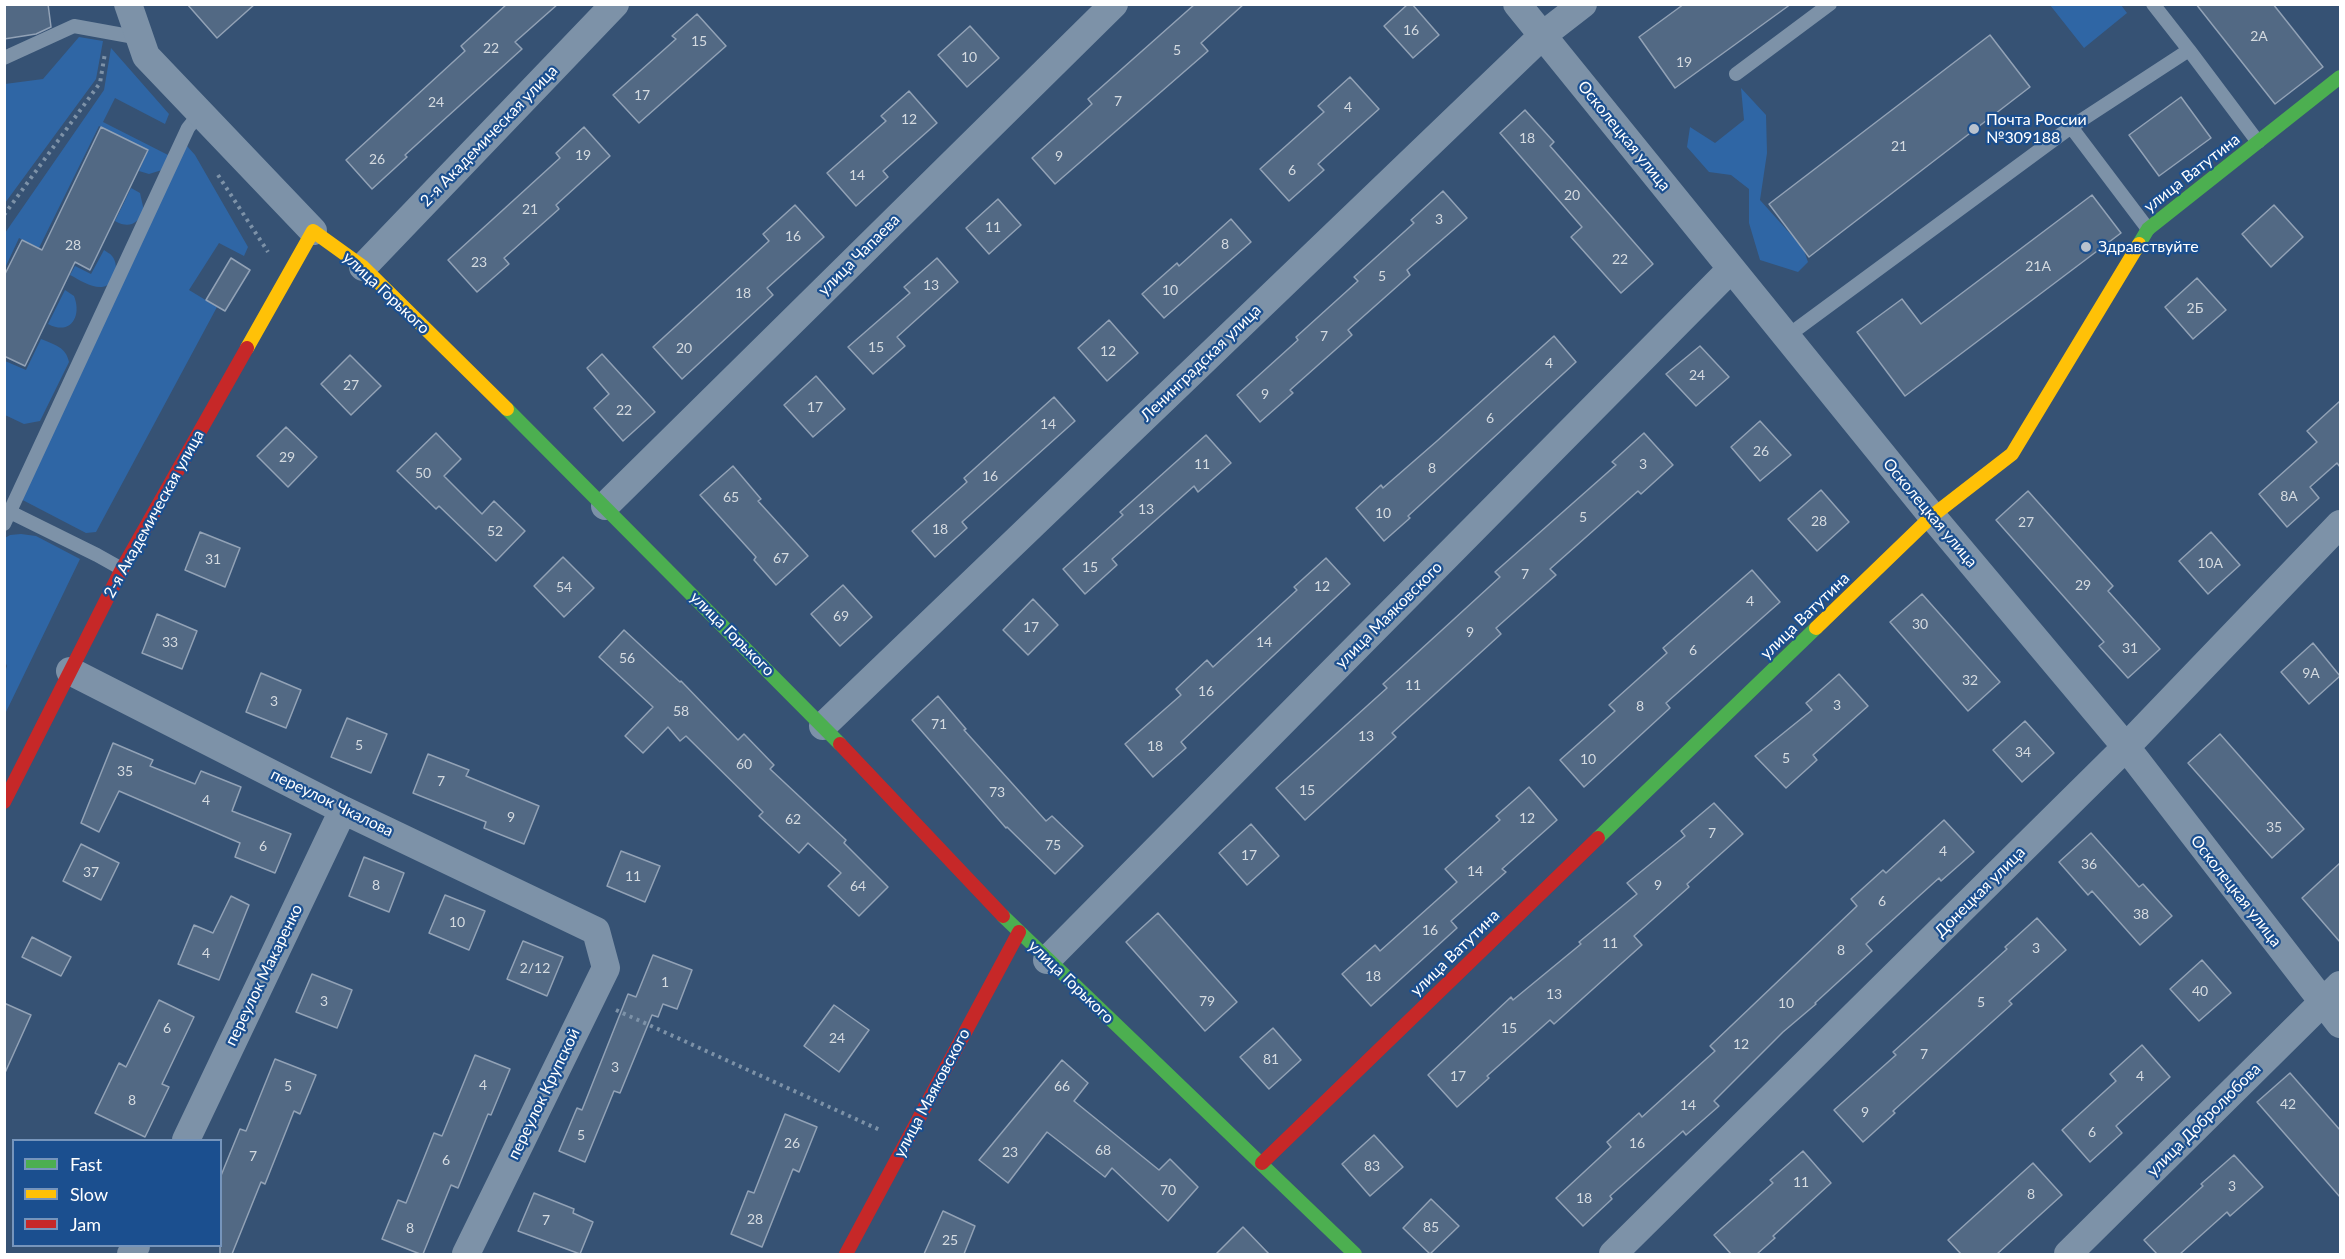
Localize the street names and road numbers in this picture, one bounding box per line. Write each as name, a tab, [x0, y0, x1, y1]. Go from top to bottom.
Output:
street label: 2-я Академическая улица	[416, 61, 562, 211]
street label: Осколецкая улица	[1574, 77, 1674, 195]
street label: улица Ватутина	[2140, 130, 2244, 216]
street label: улица Чапаева	[814, 210, 904, 300]
street label: улица Горького	[339, 248, 433, 338]
street label: Ленинградская улица	[1137, 301, 1265, 425]
street label: 2-я Академическая улица	[100, 427, 208, 601]
street label: Осколецкая улица	[1879, 455, 1981, 571]
street label: улица Маяковского	[1332, 558, 1446, 672]
street label: улица Ватутина	[1756, 569, 1854, 663]
street label: улица Горького	[686, 588, 778, 680]
street label: переулок Чкалова	[268, 765, 396, 841]
street label: Осколецкая улица	[2186, 831, 2286, 951]
street label: Донецкая улица	[1931, 843, 2029, 941]
street label: переулок Макаренко	[221, 901, 307, 1049]
street label: улица Ватутина	[1406, 906, 1504, 1000]
street label: улица Горького	[1024, 936, 1118, 1028]
street label: переулок Крупской	[504, 1025, 584, 1163]
street label: улица Маяковского	[890, 1025, 974, 1161]
street label: улица Добролюбова	[2143, 1059, 2265, 1181]

